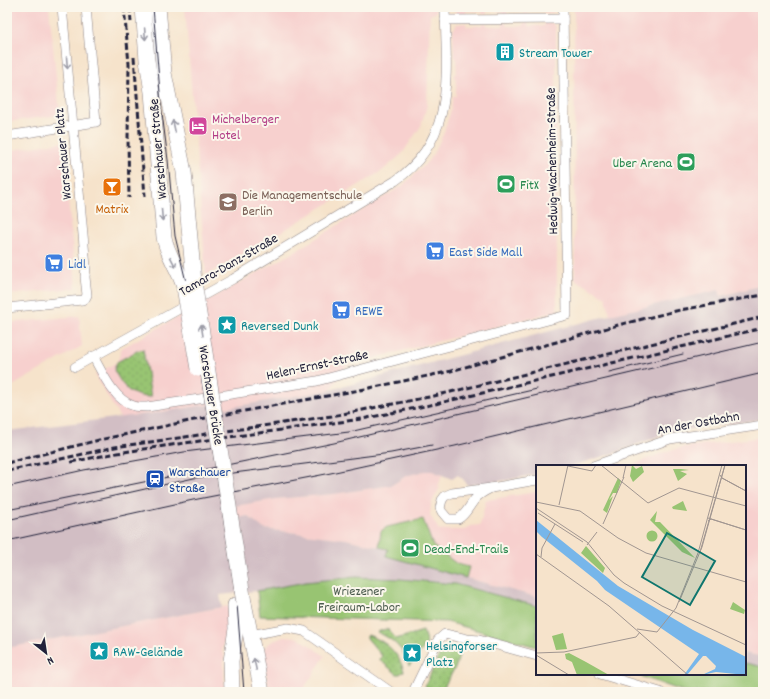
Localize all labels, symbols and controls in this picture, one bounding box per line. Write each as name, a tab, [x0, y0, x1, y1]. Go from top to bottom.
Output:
one-way arrow	[141, 27, 148, 40]
building icon: Stream Tower	[494, 41, 516, 63]
place label: Stream Tower	[519, 44, 593, 64]
one-way arrow	[64, 56, 71, 69]
street label: Hedwig-Wachenheim-Straße	[542, 87, 564, 235]
street label: Warschauer Straße	[145, 98, 173, 200]
street label: Warschauer Platz	[50, 107, 78, 200]
place label: Michelberger Hotel	[212, 110, 280, 146]
hotel icon: Michelberger Hotel	[187, 115, 209, 137]
one-way arrow	[170, 119, 178, 132]
sports icon: Uber Arena	[675, 151, 697, 173]
place label: Uber Arena	[613, 154, 672, 174]
sports icon: FitX	[495, 173, 517, 195]
bar icon: Matrix	[101, 176, 123, 198]
place label: FitX	[520, 176, 539, 196]
place label: Die Managementschule Berlin	[242, 186, 362, 222]
school or university icon: Die Managementschule Berlin	[217, 191, 239, 213]
place label: Matrix	[96, 200, 128, 220]
one-way arrow	[159, 208, 166, 221]
street label: Tamara-Danz-Straße	[176, 229, 282, 302]
supermarket icon: East Side Mall	[424, 240, 446, 262]
place label: East Side Mall	[449, 243, 523, 263]
supermarket icon: Lidl	[43, 252, 65, 274]
place label: Lidl	[68, 255, 87, 275]
one-way arrow	[170, 256, 178, 268]
supermarket icon: REWE	[330, 299, 352, 321]
place label: REWE	[355, 302, 383, 322]
place icon: Reversed Dunk	[216, 314, 238, 336]
place label: Reversed Dunk	[241, 317, 319, 337]
one-way arrow	[198, 323, 206, 336]
street label: Warschauer Brücke	[192, 344, 228, 446]
street label: Helen-Ernst-Straße	[265, 345, 370, 387]
street label: An der Ostbahn	[656, 407, 741, 441]
place label: Warschauer Straße	[169, 463, 231, 499]
inset map	[536, 465, 746, 675]
station icon: Warschauer Straße	[144, 468, 166, 490]
sports icon: Dead-End-Trails	[399, 537, 421, 559]
place label: Dead-End-Trails	[424, 540, 509, 560]
park label: Wriezener Freiraum-Labor	[318, 582, 401, 618]
north arrow	[26, 633, 66, 673]
place label: Helsingforser Platz	[426, 637, 498, 673]
place icon: RAW-Gelände	[88, 640, 110, 662]
place icon: Helsingforser Platz	[401, 642, 423, 664]
place label: RAW-Gelände	[113, 643, 183, 663]
text: N	[43, 652, 56, 668]
one-way arrow	[251, 658, 259, 671]

